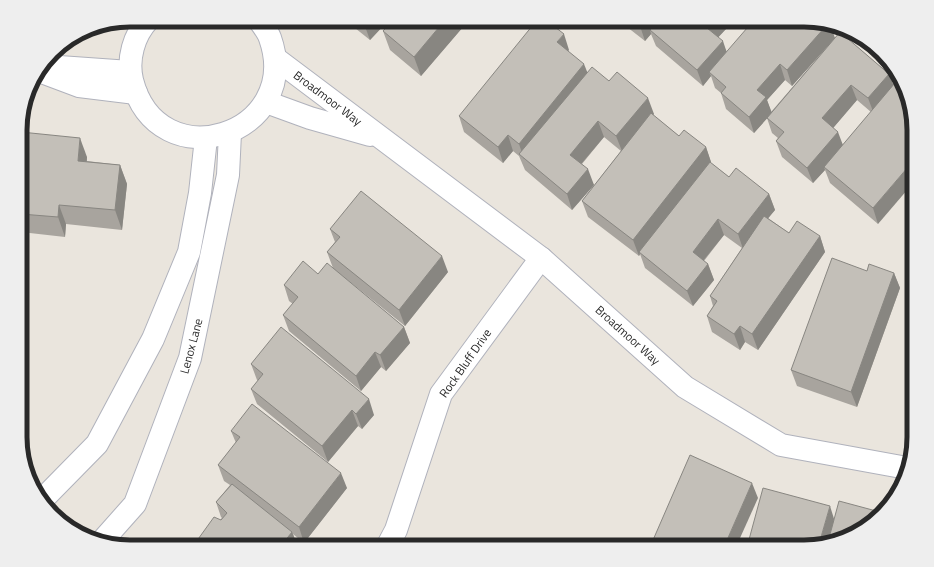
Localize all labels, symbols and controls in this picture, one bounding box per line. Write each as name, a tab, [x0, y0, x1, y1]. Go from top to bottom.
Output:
street label: Broadmoor Way	[290, 66, 367, 130]
street label: Broadmoor Way	[591, 301, 665, 370]
street label: Lenox Lane	[174, 316, 208, 376]
street label: Rock Bluff Drive	[434, 325, 496, 401]

